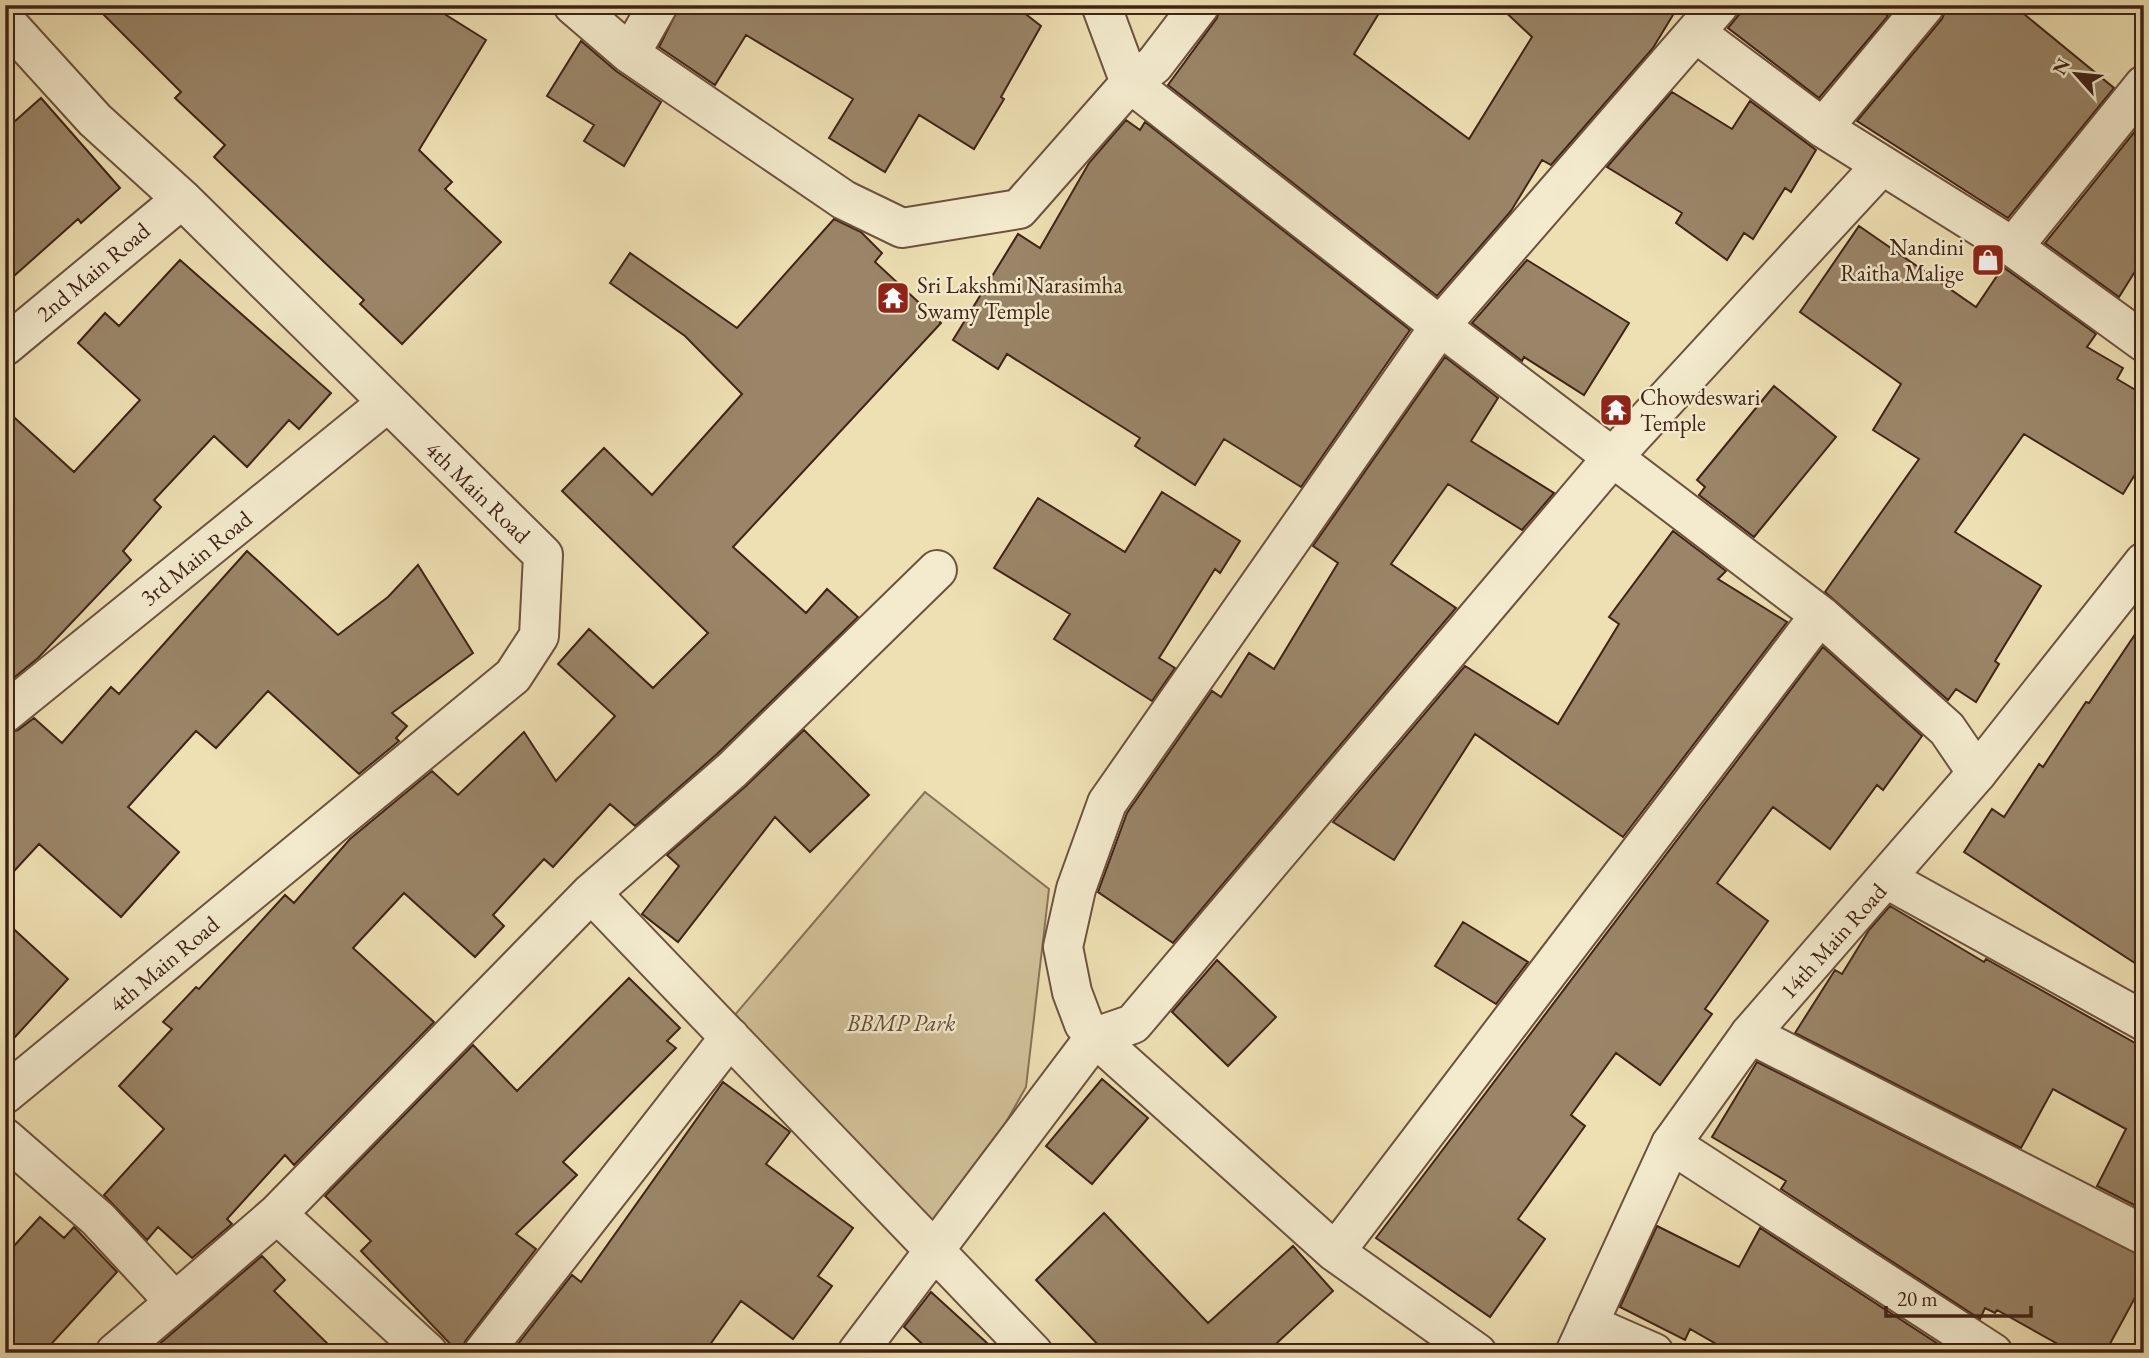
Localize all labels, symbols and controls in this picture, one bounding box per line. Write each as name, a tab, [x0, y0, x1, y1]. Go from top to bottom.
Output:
north arrow	[2040, 38, 2110, 108]
text: N	[2047, 53, 2076, 79]
street label: 2nd Main Road	[30, 215, 156, 328]
place label: Nandini Raitha Malige	[1840, 232, 1964, 288]
shop icon: Nandini Raitha Malige	[1969, 241, 2007, 279]
place label: Sri Lakshmi Narasimha Swamy Temple	[917, 270, 1123, 326]
temple icon: Sri Lakshmi Narasimha Swamy Temple	[874, 279, 912, 317]
place label: Chowdeswari Temple	[1640, 382, 1761, 438]
temple icon: Chowdeswari Temple	[1597, 391, 1635, 429]
street label: 4th Main Road	[419, 434, 537, 550]
street label: 3rd Main Road	[134, 504, 258, 612]
street label: 14th Main Road	[1773, 877, 1893, 1005]
street label: 4th Main Road	[103, 909, 225, 1019]
park label: BBMP Park	[846, 1008, 956, 1038]
scale bar	[1886, 1274, 2032, 1318]
text: 20 m	[1897, 1285, 1938, 1312]

